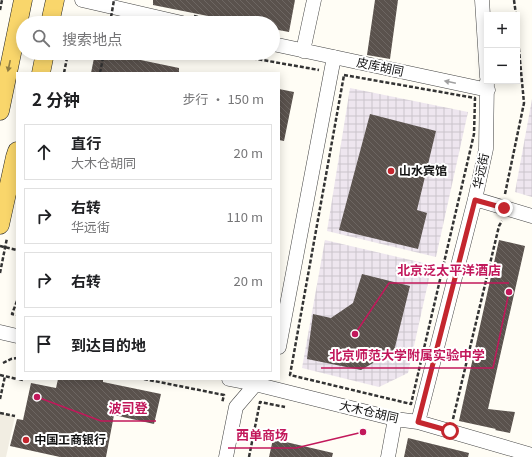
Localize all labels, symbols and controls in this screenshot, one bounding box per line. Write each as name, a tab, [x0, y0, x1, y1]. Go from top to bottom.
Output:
map controls	[484, 12, 520, 84]
button: +	[484, 12, 520, 48]
search box	[16, 16, 280, 60]
icon: search	[30, 27, 52, 49]
text: 搜索地点	[62, 28, 122, 49]
button: −	[484, 48, 520, 84]
street label: 皮库胡同	[355, 52, 406, 79]
one-way arrow	[6, 59, 12, 72]
one-way arrow	[443, 78, 456, 84]
text: 2 分钟	[32, 86, 80, 111]
text: 步行 · 150 m	[183, 89, 264, 108]
text: 直行	[71, 132, 101, 153]
icon: ahead	[33, 141, 55, 163]
text: 20 m	[234, 143, 263, 162]
street label: 华远街	[467, 151, 492, 190]
text: 大木仓胡同	[71, 153, 136, 172]
place label: 山水宾馆	[399, 161, 447, 178]
marker: 山水宾馆	[386, 166, 396, 176]
text: 右转	[71, 196, 101, 217]
route end	[495, 199, 513, 217]
icon: right	[33, 205, 55, 227]
text: 110 m	[226, 207, 263, 226]
text: 华远街	[71, 217, 110, 236]
callout: 北京泛太平洋酒店	[389, 258, 509, 283]
text: 北京泛太平洋酒店	[397, 260, 501, 279]
icon: right	[33, 269, 55, 291]
text: 右转	[71, 270, 101, 291]
text: 20 m	[234, 271, 263, 290]
icon: arrive	[33, 333, 55, 355]
text: 到达目的地	[71, 334, 146, 355]
callout: 北京师范大学附属实验中学	[321, 343, 493, 368]
text: 北京师范大学附属实验中学	[329, 345, 485, 364]
callout: 波司登	[101, 396, 156, 421]
street label: 大木仓胡同	[338, 396, 400, 426]
text: 波司登	[108, 398, 148, 417]
route start	[441, 422, 459, 440]
callout: 西单商场	[228, 423, 296, 448]
text: 西单商场	[236, 425, 288, 444]
place label: 中国工商银行	[34, 430, 106, 447]
marker: 中国工商银行	[21, 435, 31, 445]

